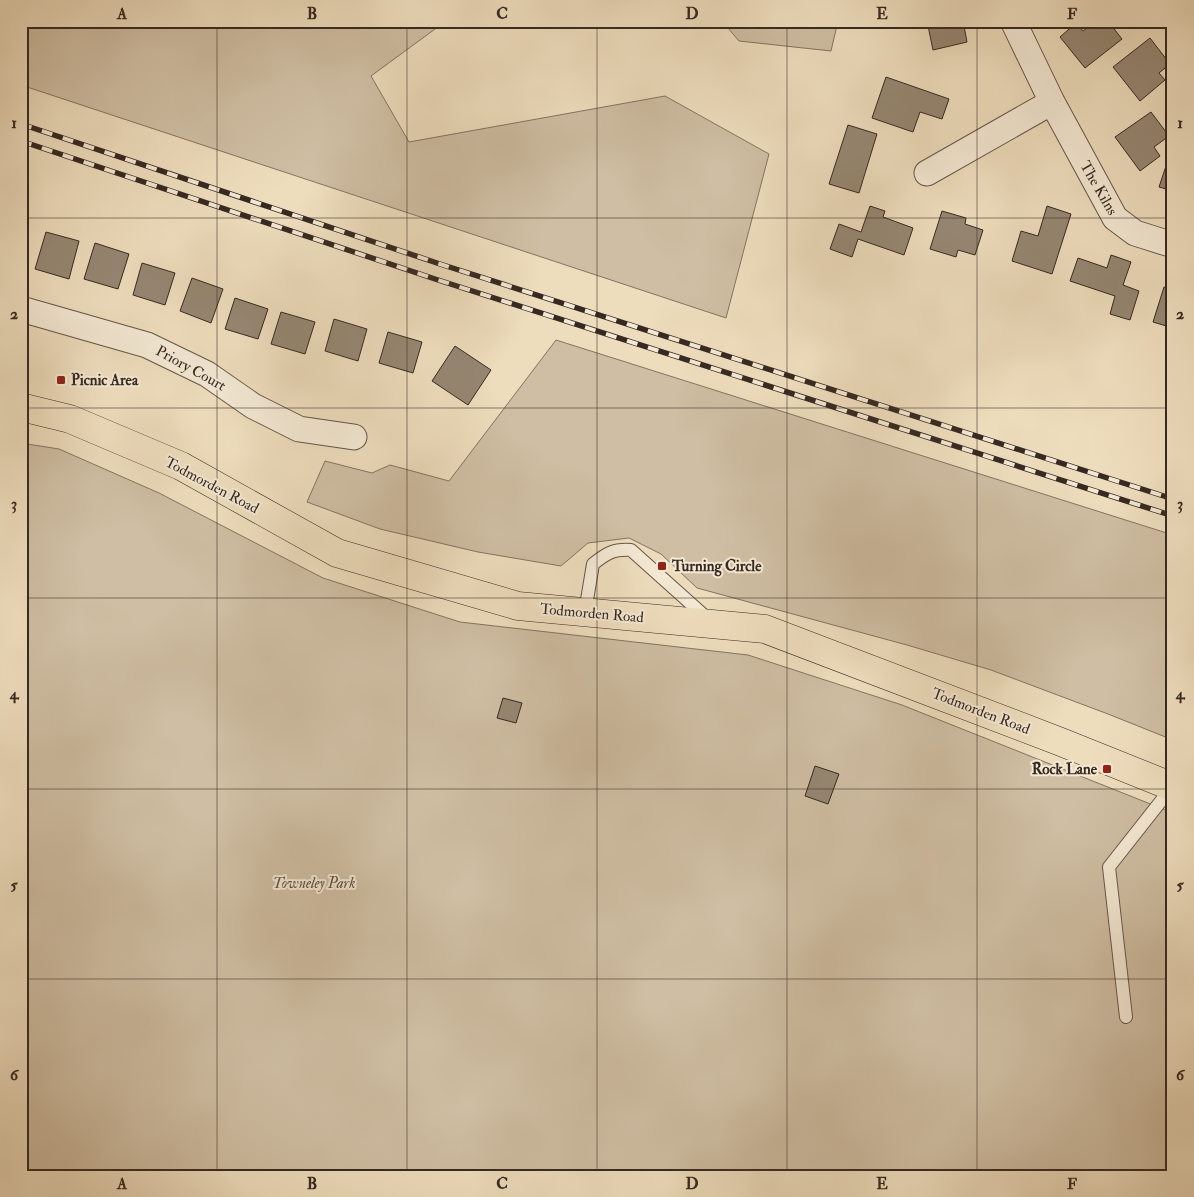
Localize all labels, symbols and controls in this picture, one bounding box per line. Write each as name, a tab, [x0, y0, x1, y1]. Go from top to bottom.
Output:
text: A	[116, 4, 128, 24]
text: B	[307, 4, 317, 24]
text: C	[496, 4, 508, 24]
text: D	[685, 4, 699, 24]
text: E	[876, 4, 888, 24]
text: F	[1067, 4, 1077, 24]
text: 1	[11, 113, 17, 133]
text: 1	[1177, 113, 1183, 133]
street label: The Kilns	[1075, 158, 1122, 219]
text: 2	[10, 304, 18, 324]
text: 2	[1176, 304, 1184, 324]
street label: Priory Court	[152, 341, 229, 396]
place label: Picnic Area	[71, 371, 139, 390]
marker: Picnic Area	[55, 374, 67, 386]
street label: Todmorden Road	[161, 453, 263, 519]
text: 3	[11, 494, 17, 514]
text: 3	[1177, 494, 1183, 514]
place label: Turning Circle	[671, 557, 762, 577]
marker: Turning Circle	[656, 560, 668, 572]
street label: Todmorden Road	[539, 600, 645, 628]
text: 4	[9, 684, 20, 704]
street label: Todmorden Road	[929, 684, 1033, 739]
text: 4	[1175, 684, 1186, 704]
place label: Rock Lane	[1032, 760, 1098, 779]
marker: Rock Lane	[1101, 763, 1113, 775]
park label: Towneley Park	[273, 874, 355, 893]
text: 5	[10, 875, 18, 895]
text: 5	[1176, 875, 1184, 895]
text: 6	[10, 1065, 20, 1085]
text: 6	[1176, 1065, 1186, 1085]
text: A	[116, 1174, 128, 1194]
text: B	[307, 1174, 317, 1194]
text: C	[496, 1174, 508, 1194]
text: D	[685, 1174, 699, 1194]
text: E	[876, 1174, 888, 1194]
text: F	[1067, 1174, 1077, 1194]

